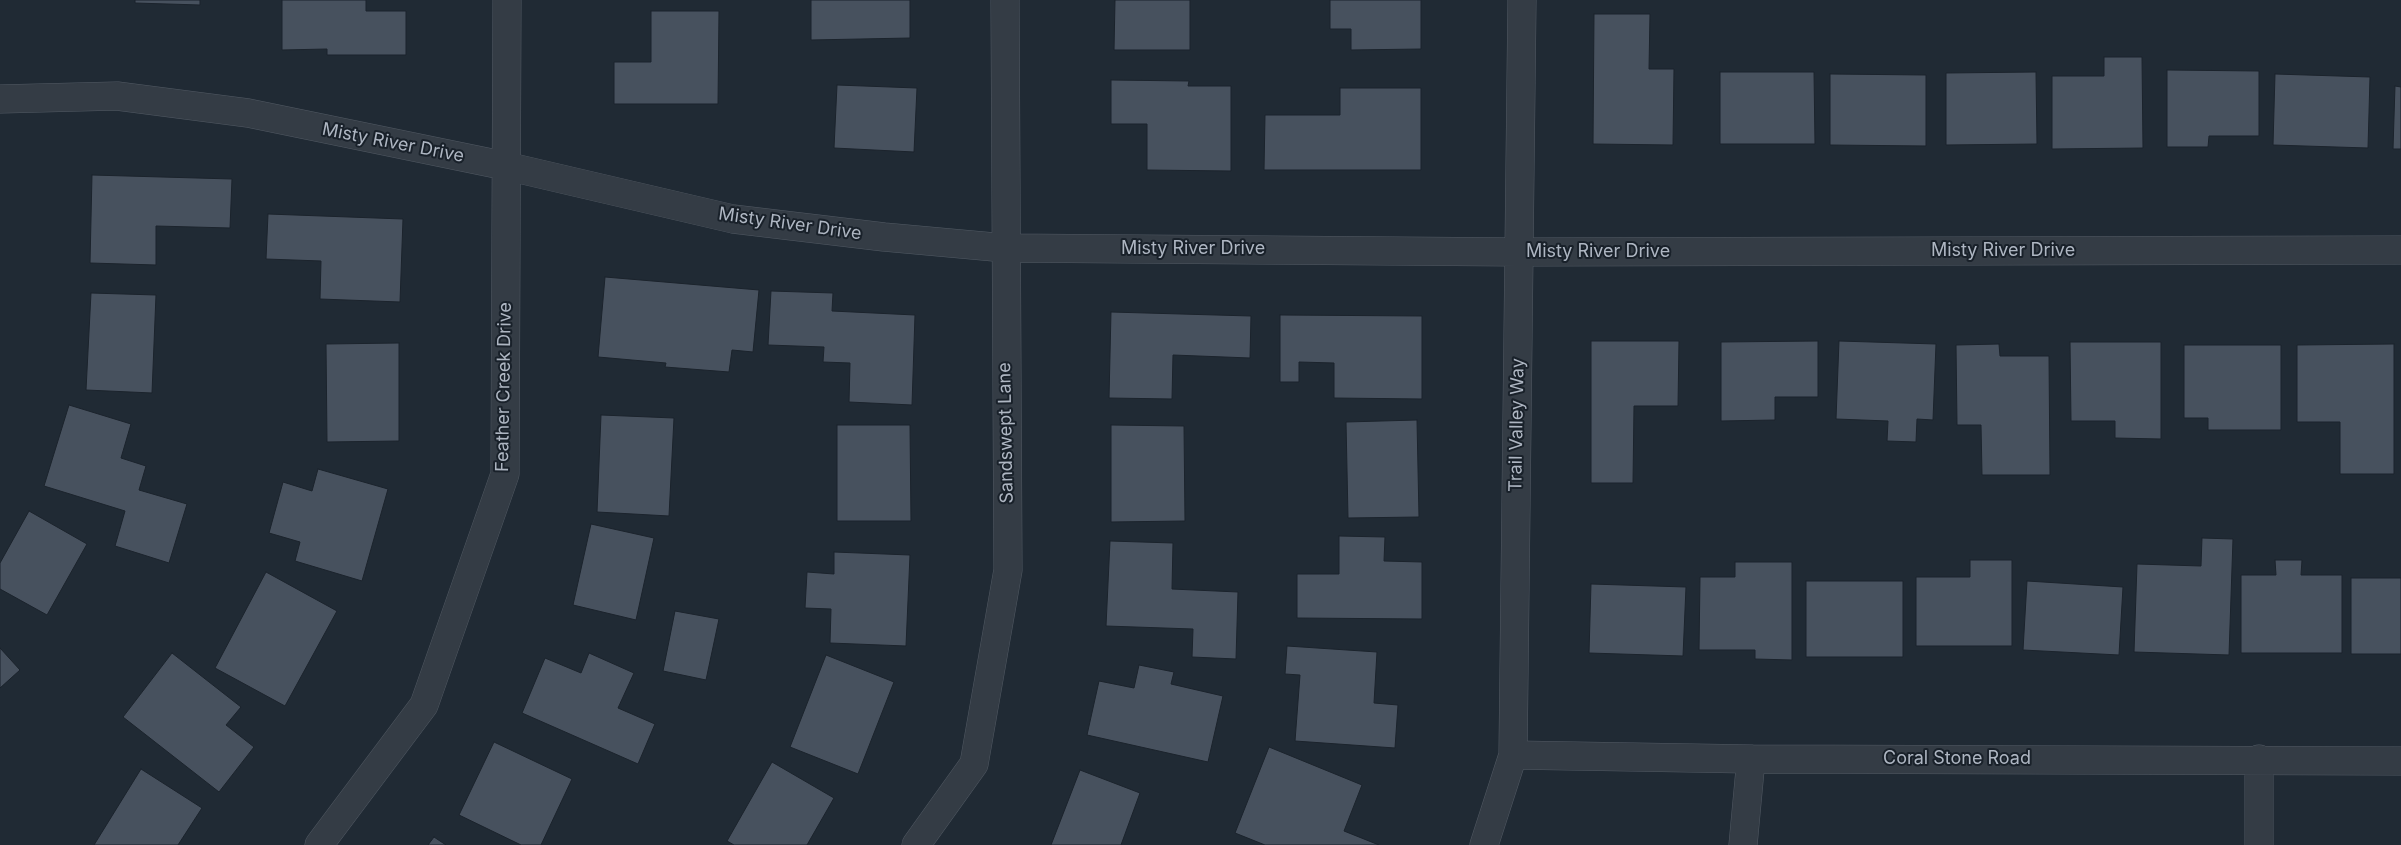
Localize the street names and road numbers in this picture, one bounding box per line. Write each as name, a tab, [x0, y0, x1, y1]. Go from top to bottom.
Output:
street label: Misty River Drive	[320, 119, 466, 167]
street label: Misty River Drive	[717, 203, 863, 245]
street label: Misty River Drive	[1121, 238, 1265, 260]
street label: Misty River Drive	[1931, 240, 2075, 262]
street label: Misty River Drive	[1526, 241, 1670, 263]
street label: Feather Creek Drive	[492, 302, 516, 472]
street label: Trail Valley Way	[1505, 358, 1529, 492]
street label: Sandswept Lane	[994, 362, 1018, 504]
street label: Coral Stone Road	[1883, 748, 2031, 770]

